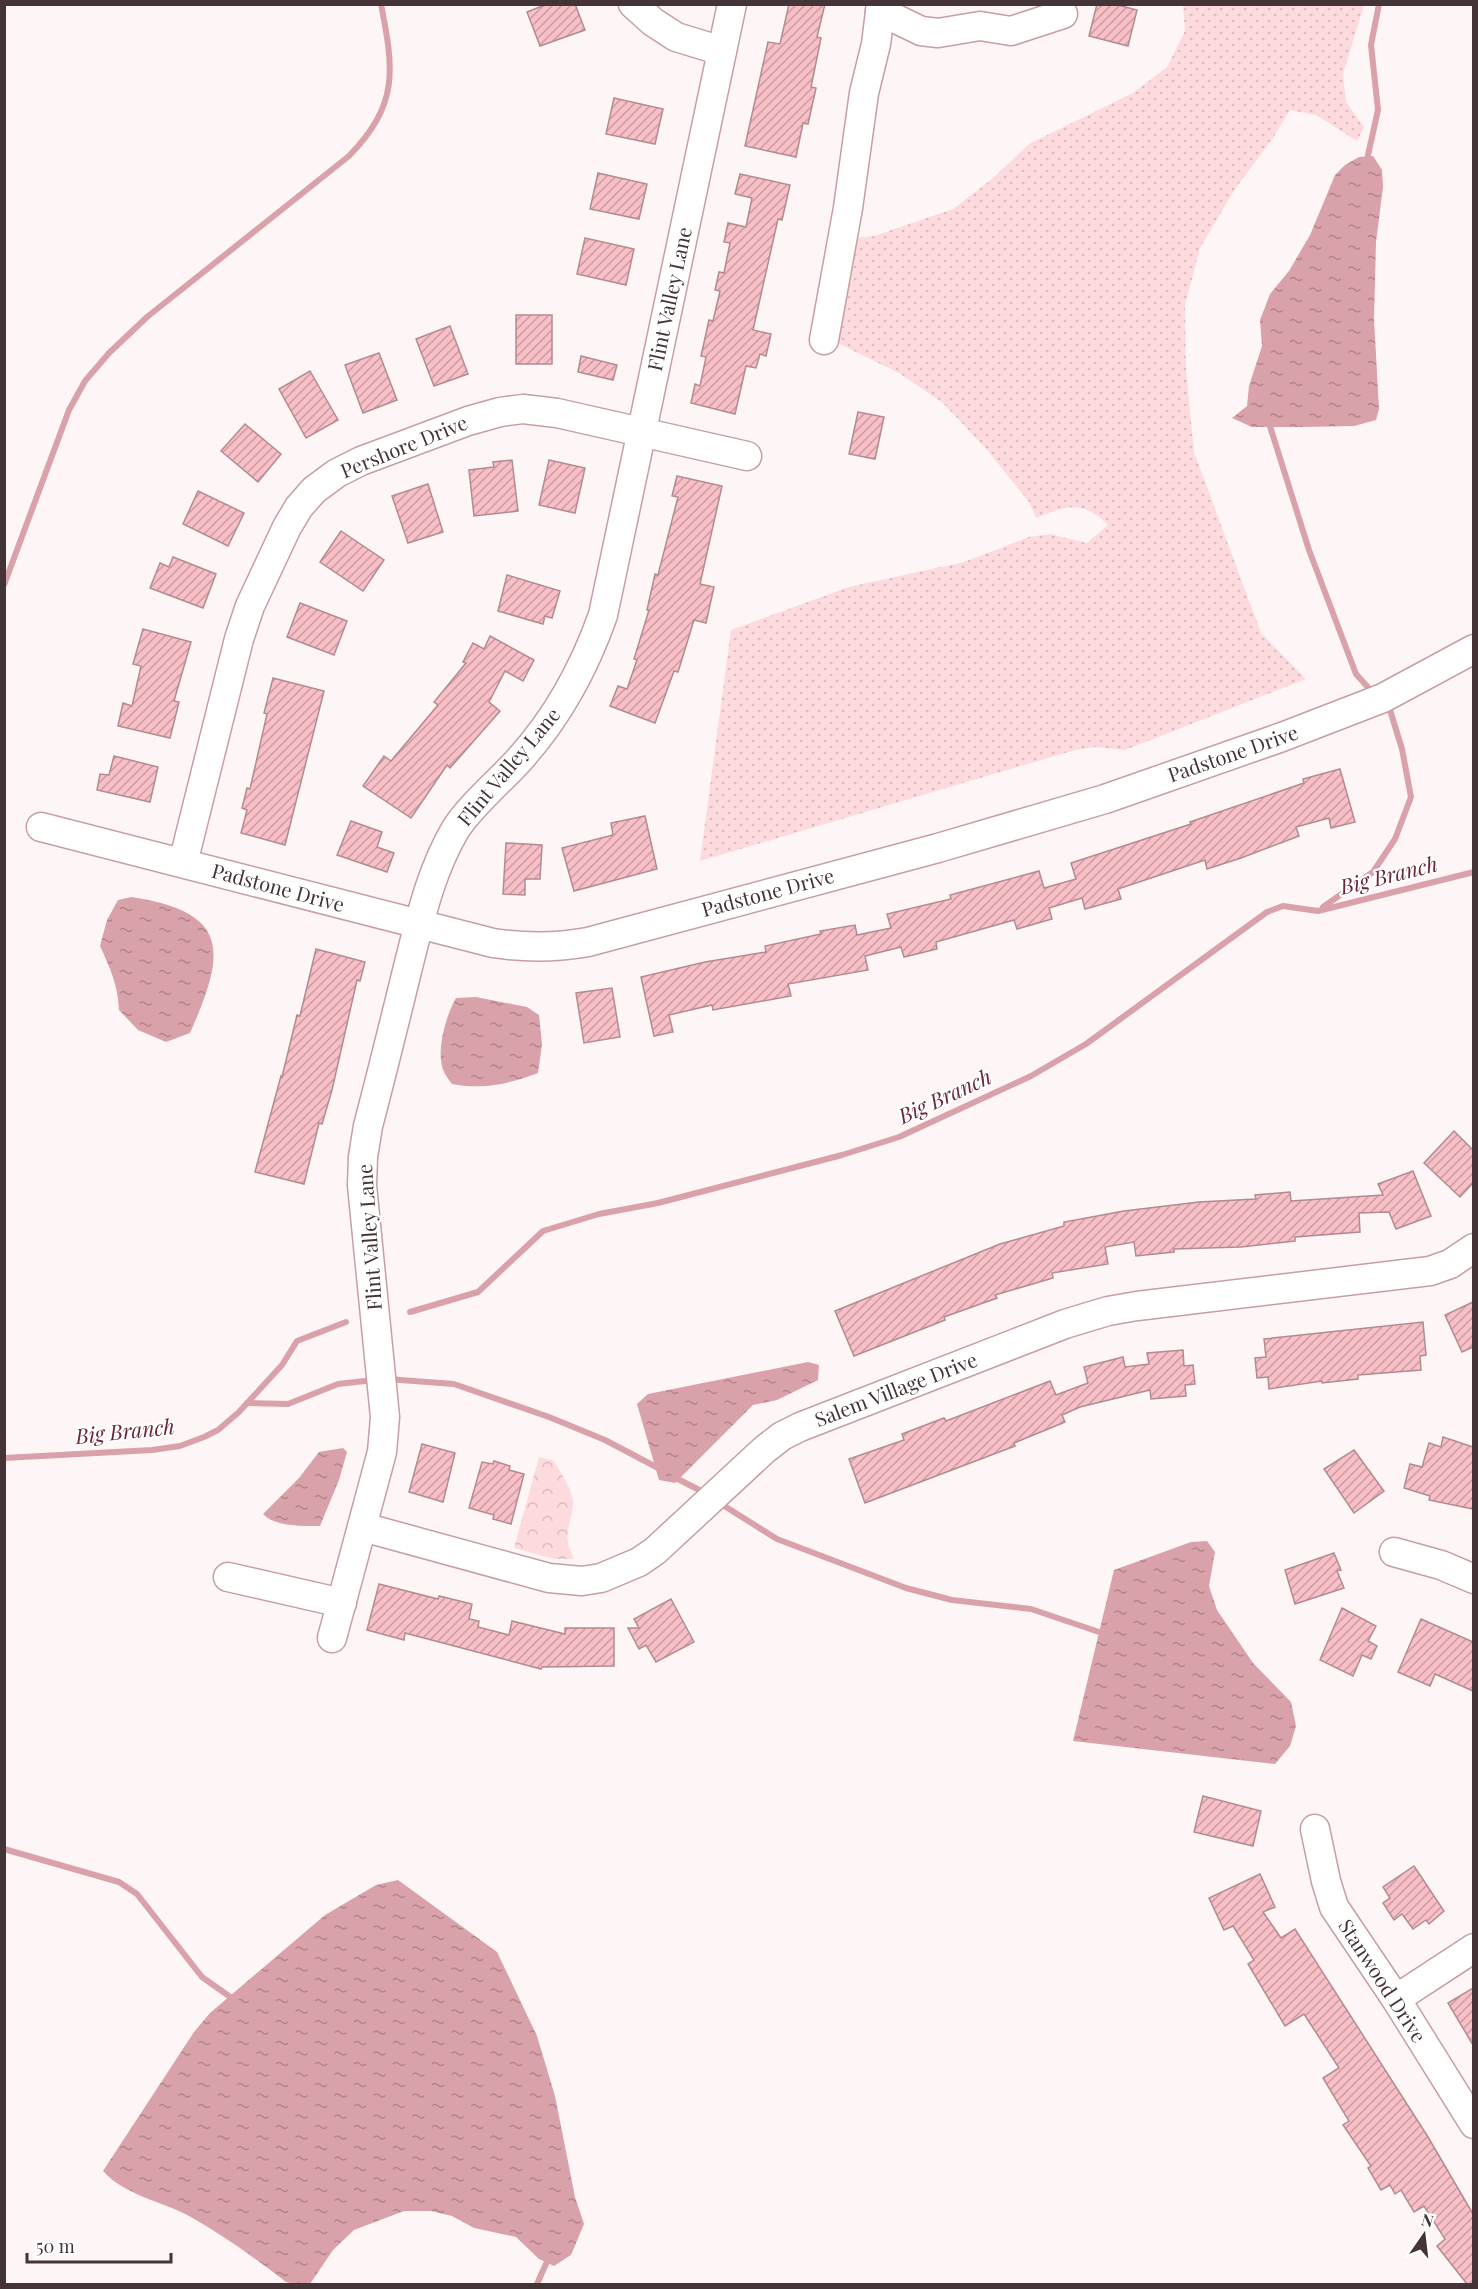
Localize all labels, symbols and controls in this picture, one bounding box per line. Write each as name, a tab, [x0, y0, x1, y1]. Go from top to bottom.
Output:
street label: Flint Valley Lane	[640, 224, 697, 373]
street label: Pershore Drive	[336, 408, 471, 483]
street label: Flint Valley Lane	[450, 701, 565, 831]
street label: Padstone Drive	[1164, 718, 1301, 788]
water label: Big Branch	[1336, 848, 1440, 900]
street label: Padstone Drive	[209, 856, 348, 917]
street label: Padstone Drive	[698, 861, 837, 922]
water label: Big Branch	[892, 1061, 995, 1129]
street label: Flint Valley Lane	[350, 1163, 387, 1311]
street label: Salem Village Drive	[810, 1345, 981, 1432]
water label: Big Branch	[73, 1411, 176, 1449]
street label: Stanwood Drive	[1333, 1913, 1433, 2047]
north arrow	[1394, 2205, 1454, 2265]
text: N	[1420, 2208, 1436, 2232]
scale bar	[27, 2226, 171, 2264]
text: 50 m	[36, 2234, 75, 2258]

